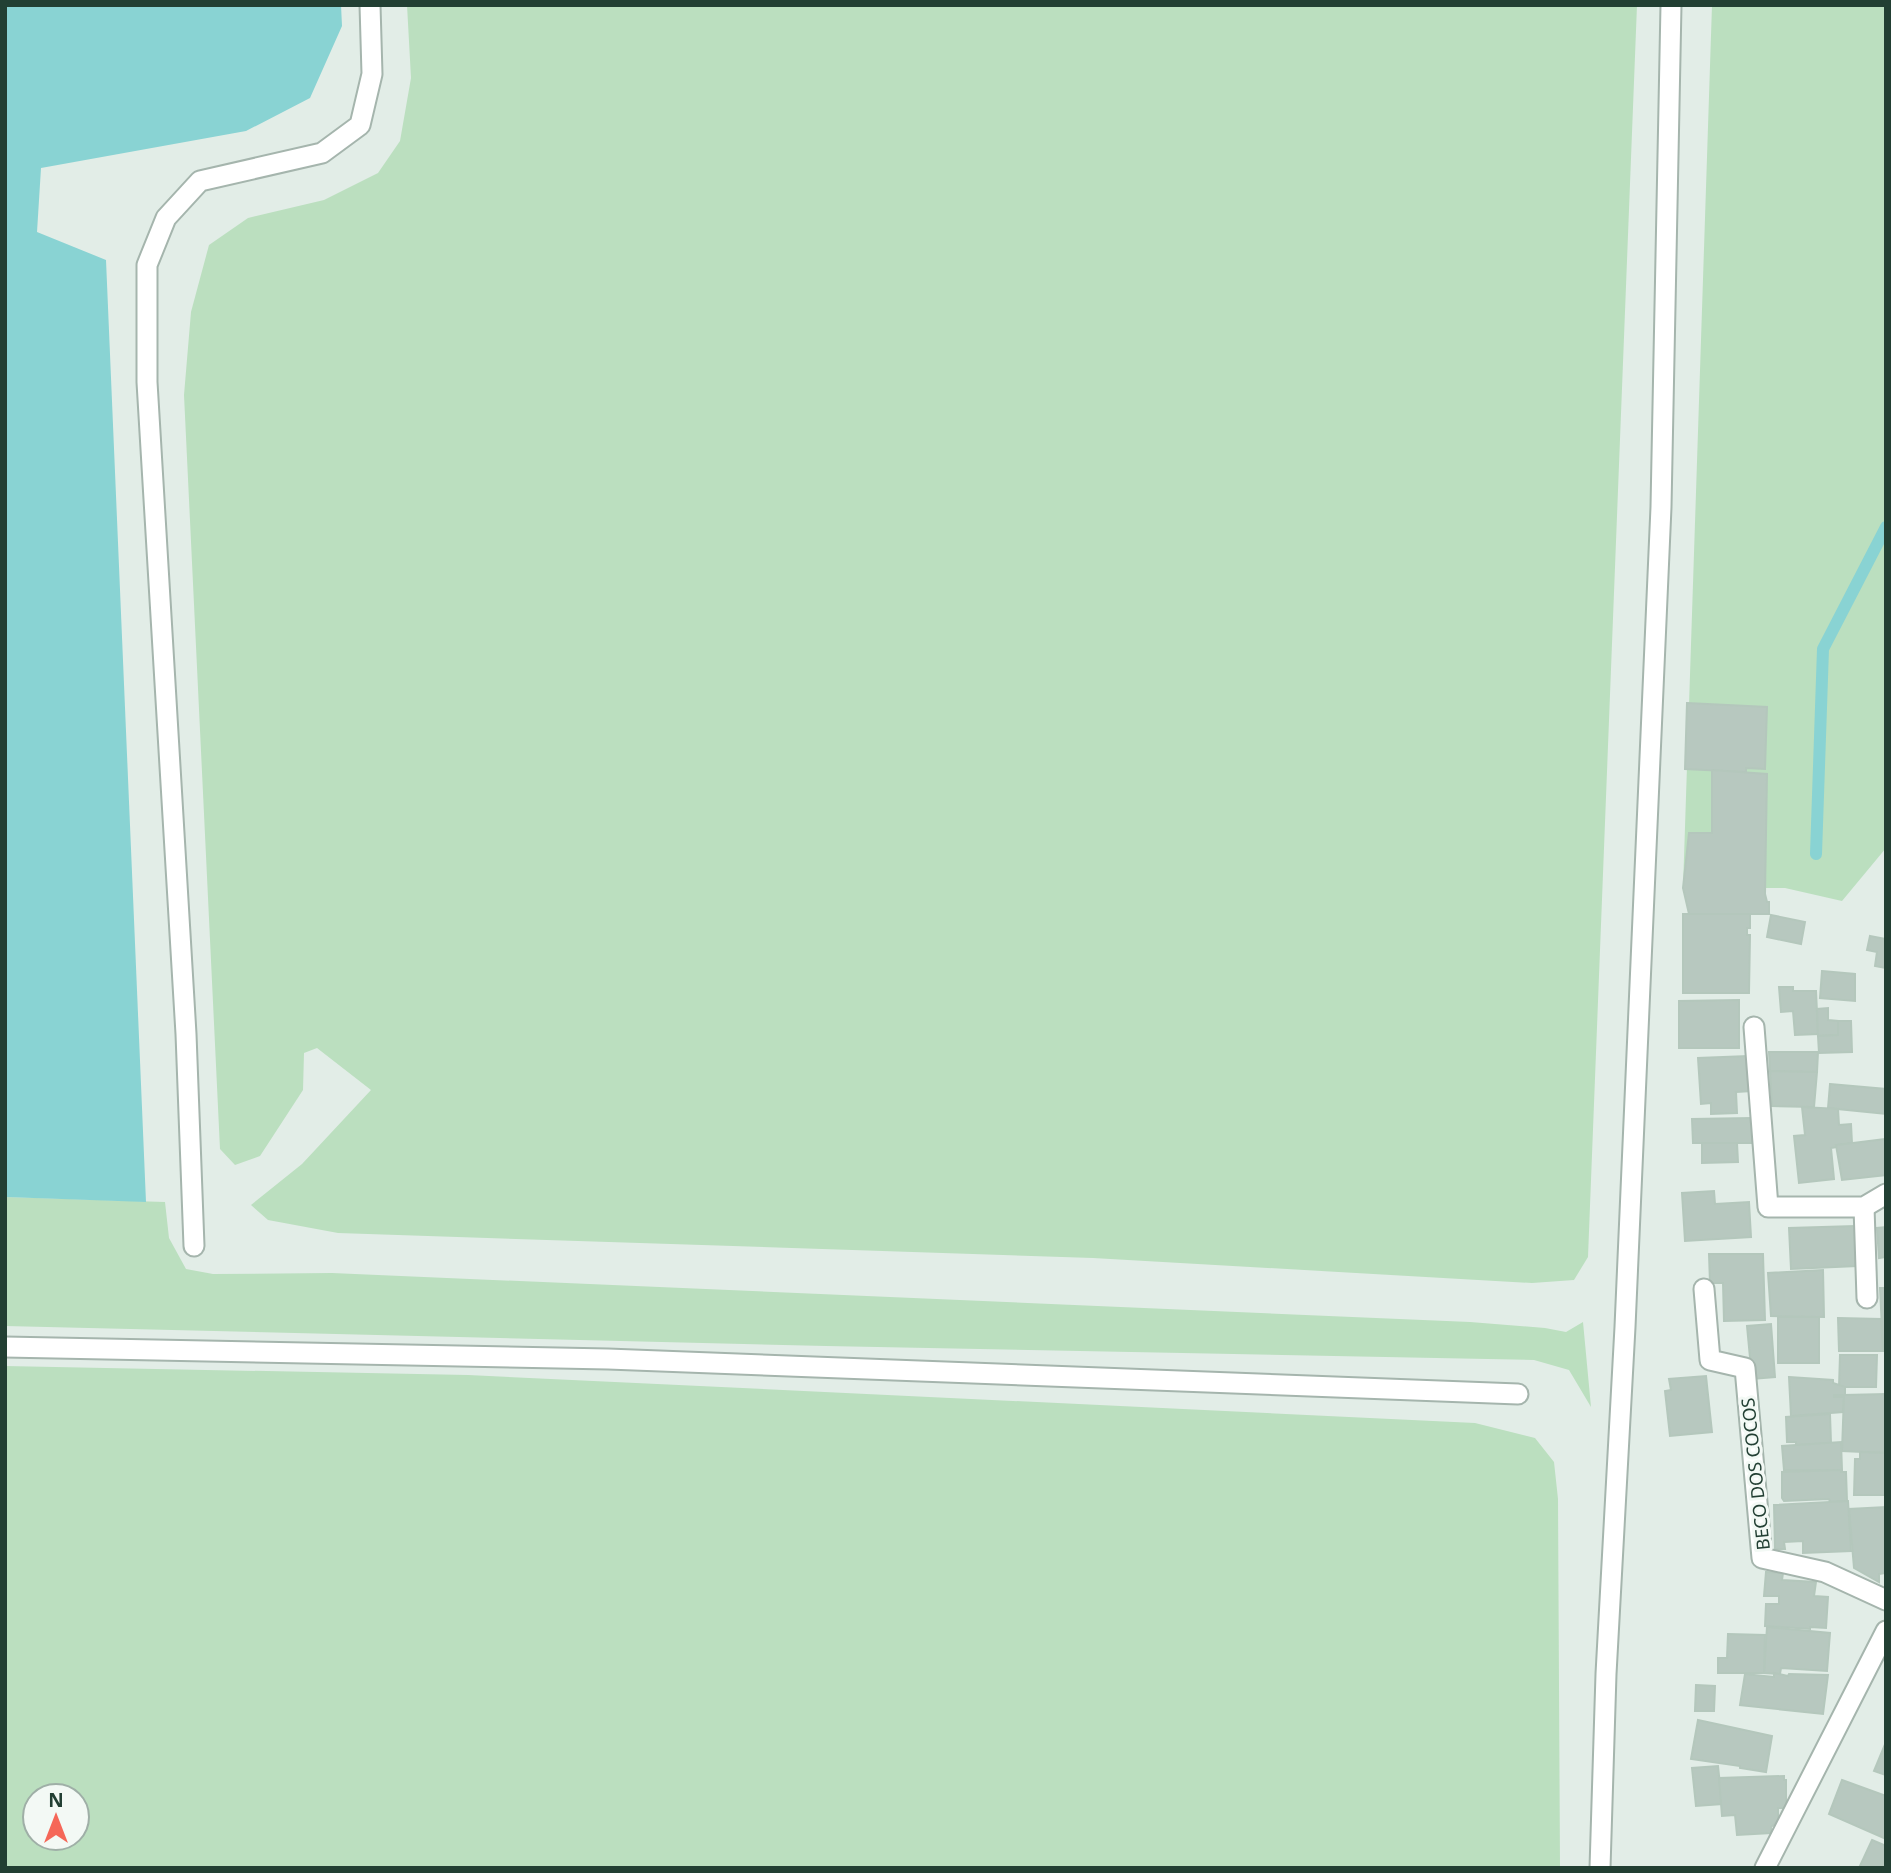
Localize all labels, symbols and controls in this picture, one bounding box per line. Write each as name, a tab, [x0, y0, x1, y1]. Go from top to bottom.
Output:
street label: BECO DOS COCOS	[1735, 1396, 1775, 1551]
north arrow	[21, 1782, 91, 1852]
text: N	[48, 1787, 64, 1813]

